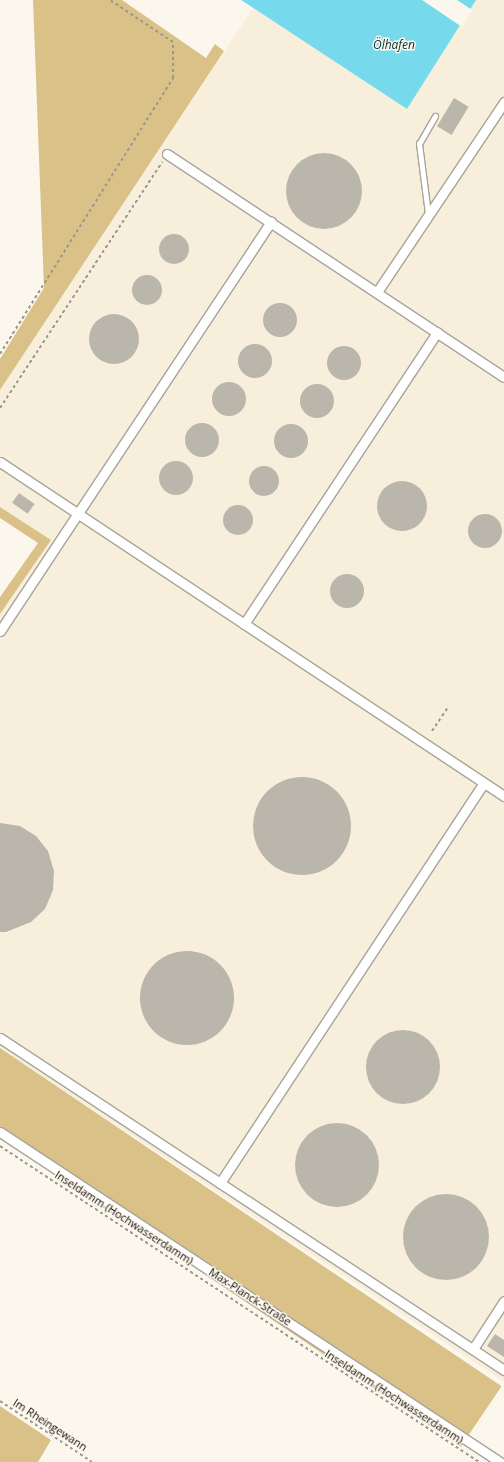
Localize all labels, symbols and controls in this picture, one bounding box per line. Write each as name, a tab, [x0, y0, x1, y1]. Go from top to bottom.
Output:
water label: Ölhafen	[373, 38, 415, 52]
street label: Inseldamm (Hochwasserdamm)	[52, 1168, 196, 1268]
street label: Max-Planck-Straße	[206, 1265, 294, 1329]
street label: Inseldamm (Hochwasserdamm)	[322, 1347, 466, 1447]
street label: Im Rheingewann	[10, 1396, 90, 1454]

